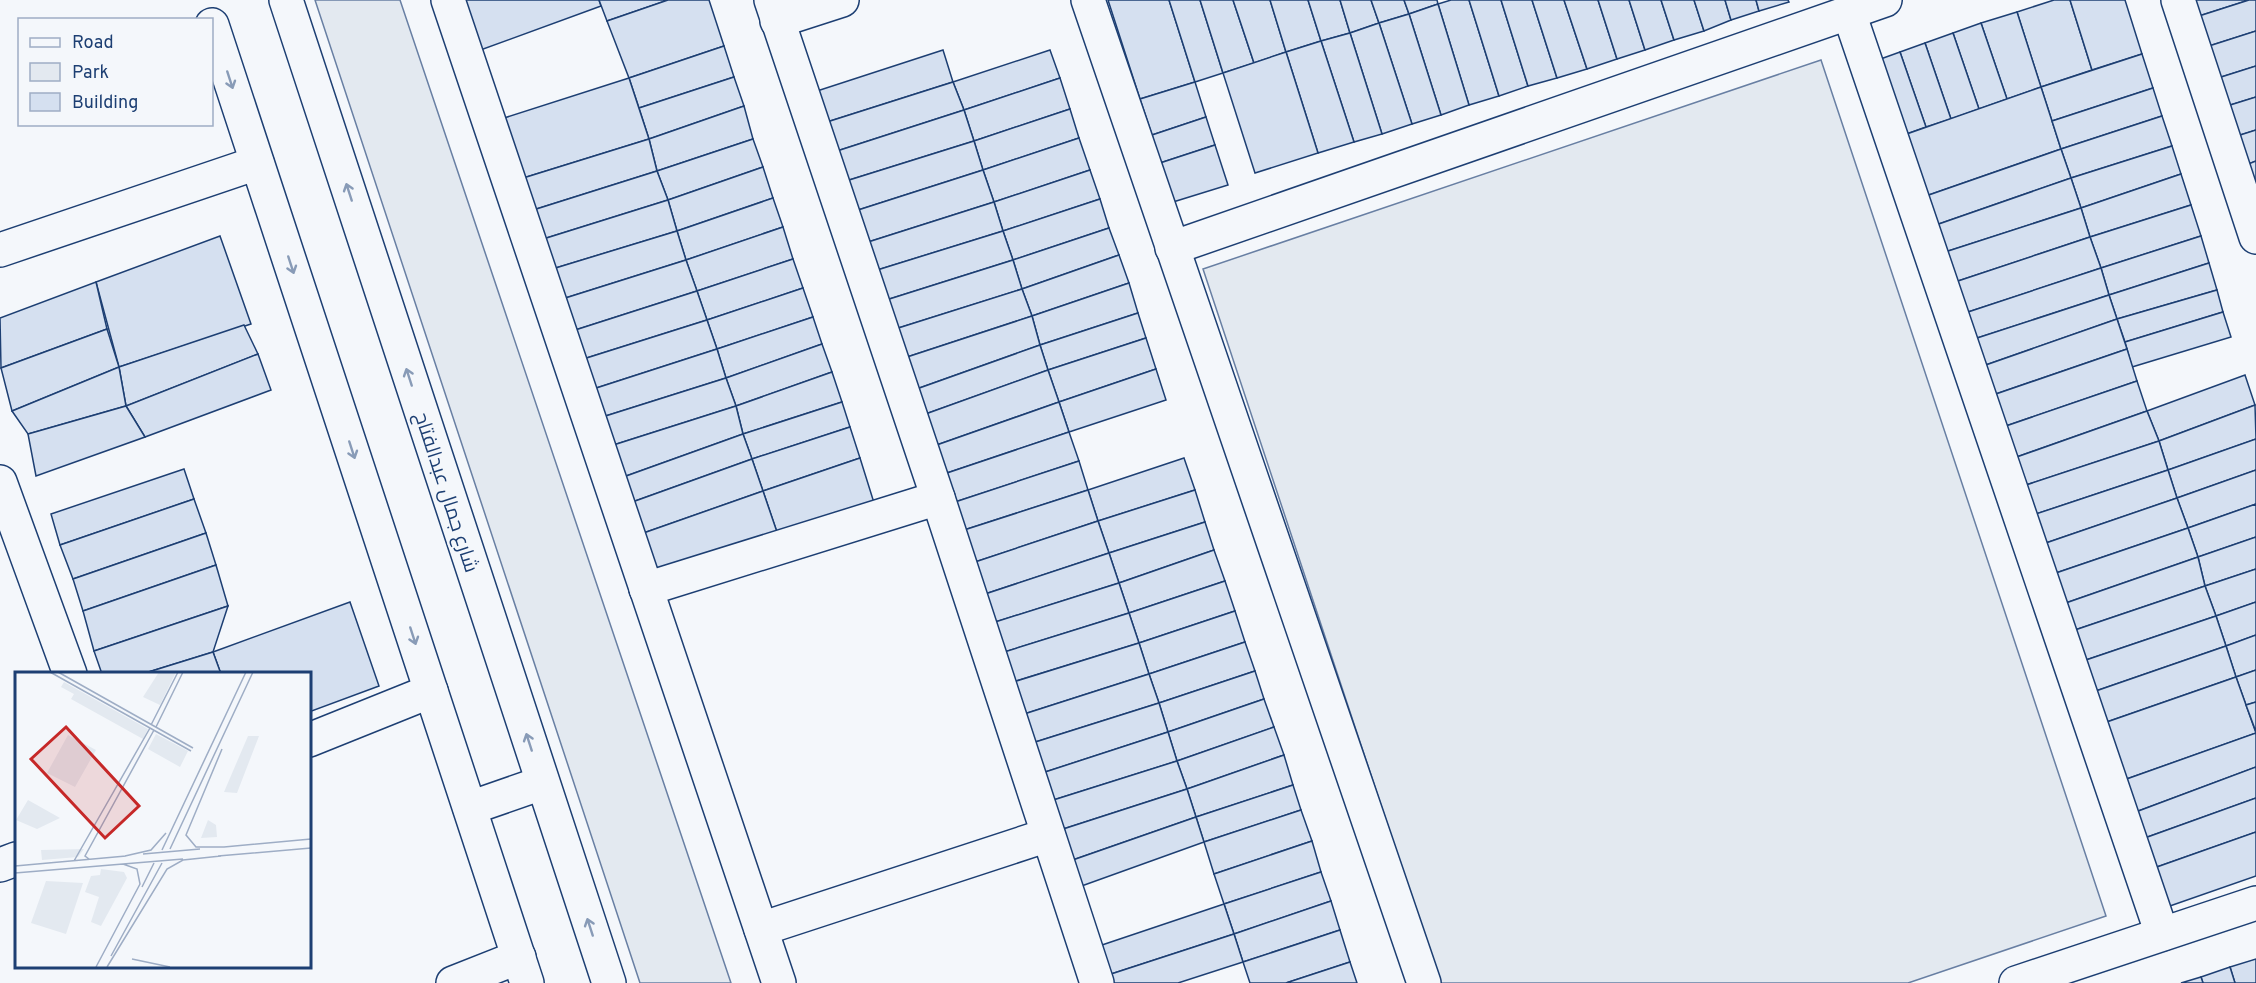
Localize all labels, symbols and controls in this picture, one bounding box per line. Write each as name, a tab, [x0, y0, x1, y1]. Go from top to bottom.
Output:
legend	[18, 18, 213, 126]
text: Road	[72, 32, 114, 55]
text: Park	[72, 62, 109, 85]
one-way arrow	[225, 70, 236, 89]
text: Building	[72, 92, 138, 115]
one-way arrow	[342, 183, 353, 202]
one-way arrow	[286, 255, 297, 274]
one-way arrow	[403, 368, 414, 387]
street label: شارع جمال عبدالفتاح	[407, 409, 483, 576]
one-way arrow	[347, 440, 358, 459]
one-way arrow	[408, 626, 419, 645]
inset map	[15, 672, 310, 968]
one-way arrow	[523, 733, 534, 752]
one-way arrow	[584, 918, 595, 937]

